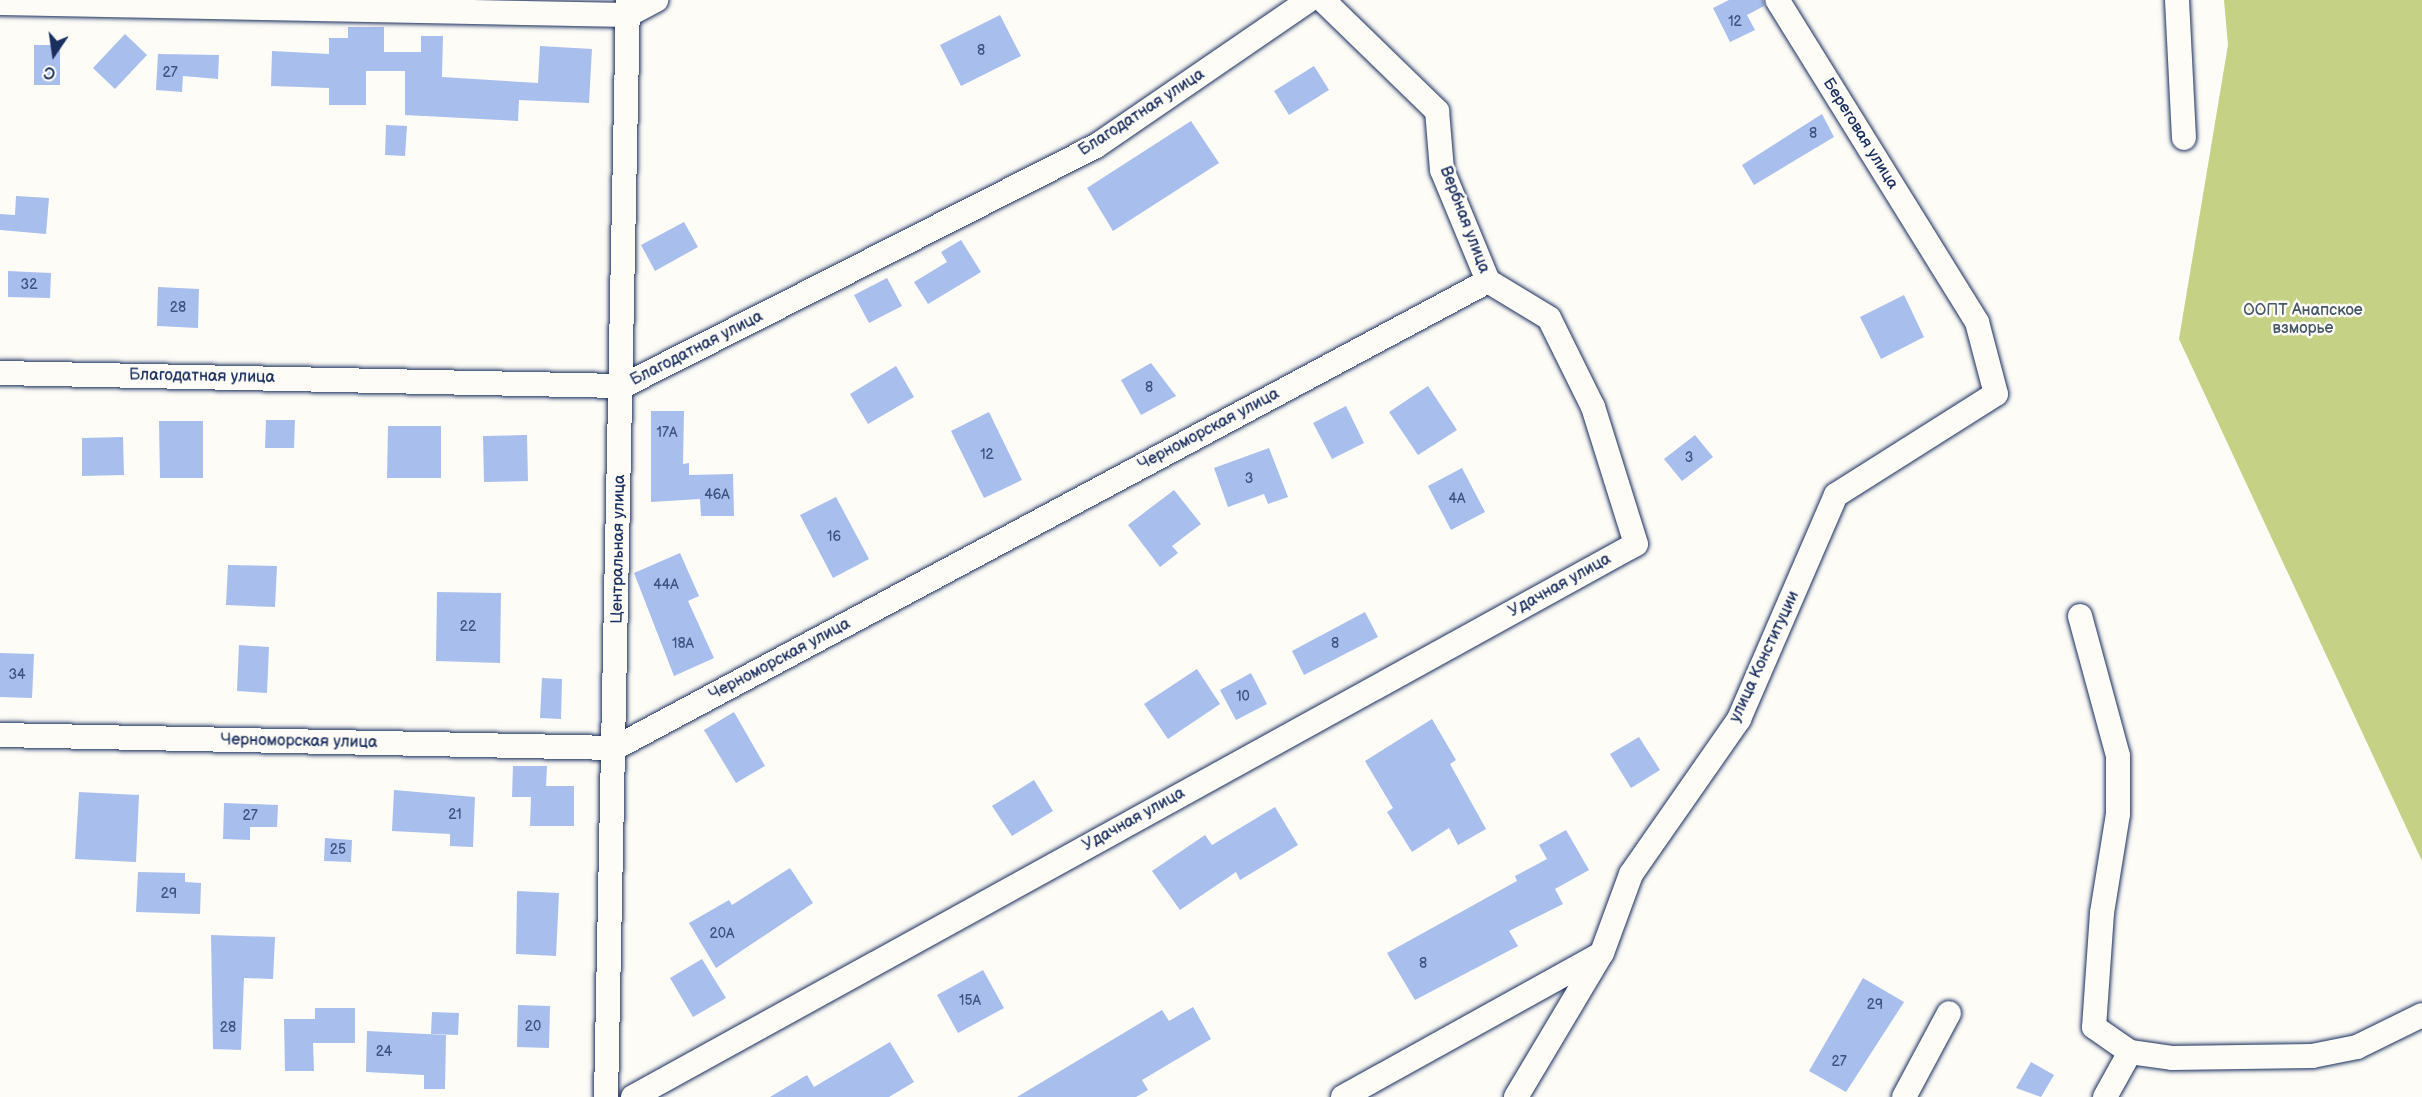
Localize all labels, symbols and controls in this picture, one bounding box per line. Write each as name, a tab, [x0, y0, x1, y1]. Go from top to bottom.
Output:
house number: 12	[1728, 14, 1742, 30]
north arrow	[24, 24, 84, 84]
house number: 8	[977, 43, 985, 59]
text: С	[42, 62, 57, 83]
house number: 27	[162, 65, 178, 81]
street label: Благодатная улица	[1076, 65, 1208, 161]
street label: Береговая улица	[1818, 75, 1902, 193]
house number: 8	[1809, 126, 1817, 142]
street label: Вербная улица	[1435, 164, 1493, 276]
house number: 32	[21, 277, 37, 293]
house number: 28	[170, 300, 186, 316]
park label: ООПТ Анапское взморье	[2243, 301, 2363, 339]
street label: Благодатная улица	[628, 307, 766, 391]
street label: Благодатная улица	[129, 366, 275, 388]
house number: 8	[1145, 380, 1153, 396]
street label: Черноморская улица	[1135, 385, 1283, 475]
house number: 17А	[657, 425, 677, 441]
house number: 12	[980, 447, 994, 463]
house number: 3	[1685, 450, 1693, 466]
house number: 3	[1245, 471, 1253, 487]
street label: Центральная улица	[608, 474, 630, 624]
house number: 46А	[704, 487, 730, 503]
house number: 4А	[1448, 491, 1466, 507]
house number: 16	[827, 529, 841, 545]
street label: Удачная улица	[1506, 550, 1614, 622]
house number: 44А	[653, 577, 679, 593]
street label: улица Конституции	[1726, 588, 1804, 726]
street label: Черноморская улица	[706, 615, 854, 705]
house number: 22	[460, 619, 476, 635]
house number: 18А	[672, 636, 694, 652]
house number: 8	[1331, 636, 1339, 652]
house number: 34	[8, 667, 26, 683]
house number: 10	[1236, 689, 1250, 705]
street label: Черноморская улица	[220, 731, 378, 753]
street label: Удачная улица	[1080, 784, 1188, 856]
house number: 21	[448, 807, 462, 823]
house number: 27	[242, 808, 258, 824]
house number: 25	[330, 842, 346, 858]
house number: 29	[161, 886, 177, 902]
house number: 20А	[710, 926, 734, 942]
house number: 8	[1419, 956, 1427, 972]
house number: 15А	[959, 993, 981, 1009]
house number: 29	[1867, 997, 1883, 1013]
house number: 20	[525, 1019, 541, 1035]
house number: 28	[220, 1020, 236, 1036]
house number: 24	[376, 1044, 392, 1060]
house number: 27	[1831, 1054, 1847, 1070]

